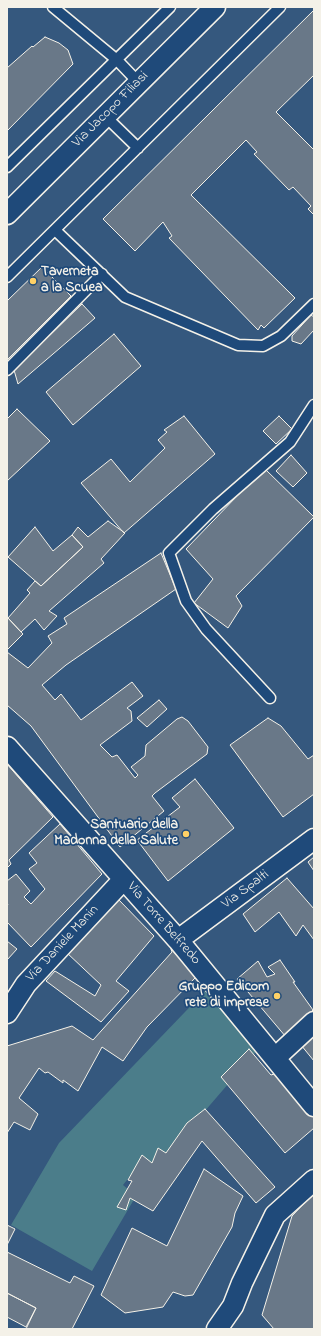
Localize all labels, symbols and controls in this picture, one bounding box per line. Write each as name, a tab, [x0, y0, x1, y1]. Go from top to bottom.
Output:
street label: Via Jacopo Filiasi	[69, 68, 153, 152]
place label: Taverneta a la Scuea	[41, 265, 102, 298]
marker: Taverneta a la Scuea	[28, 276, 38, 286]
place label: Santuario della Madonna della Salute	[54, 818, 178, 850]
marker: Santuario della Madonna della Salute	[181, 829, 191, 839]
street label: Via Spalti	[219, 867, 273, 913]
street label: Via Torre Belfredo	[123, 879, 203, 969]
street label: Via Daniele Manin	[23, 902, 103, 986]
place label: Gruppo Edicom rete di imprese	[179, 980, 269, 1012]
marker: Gruppo Edicom rete di imprese	[272, 991, 282, 1001]

